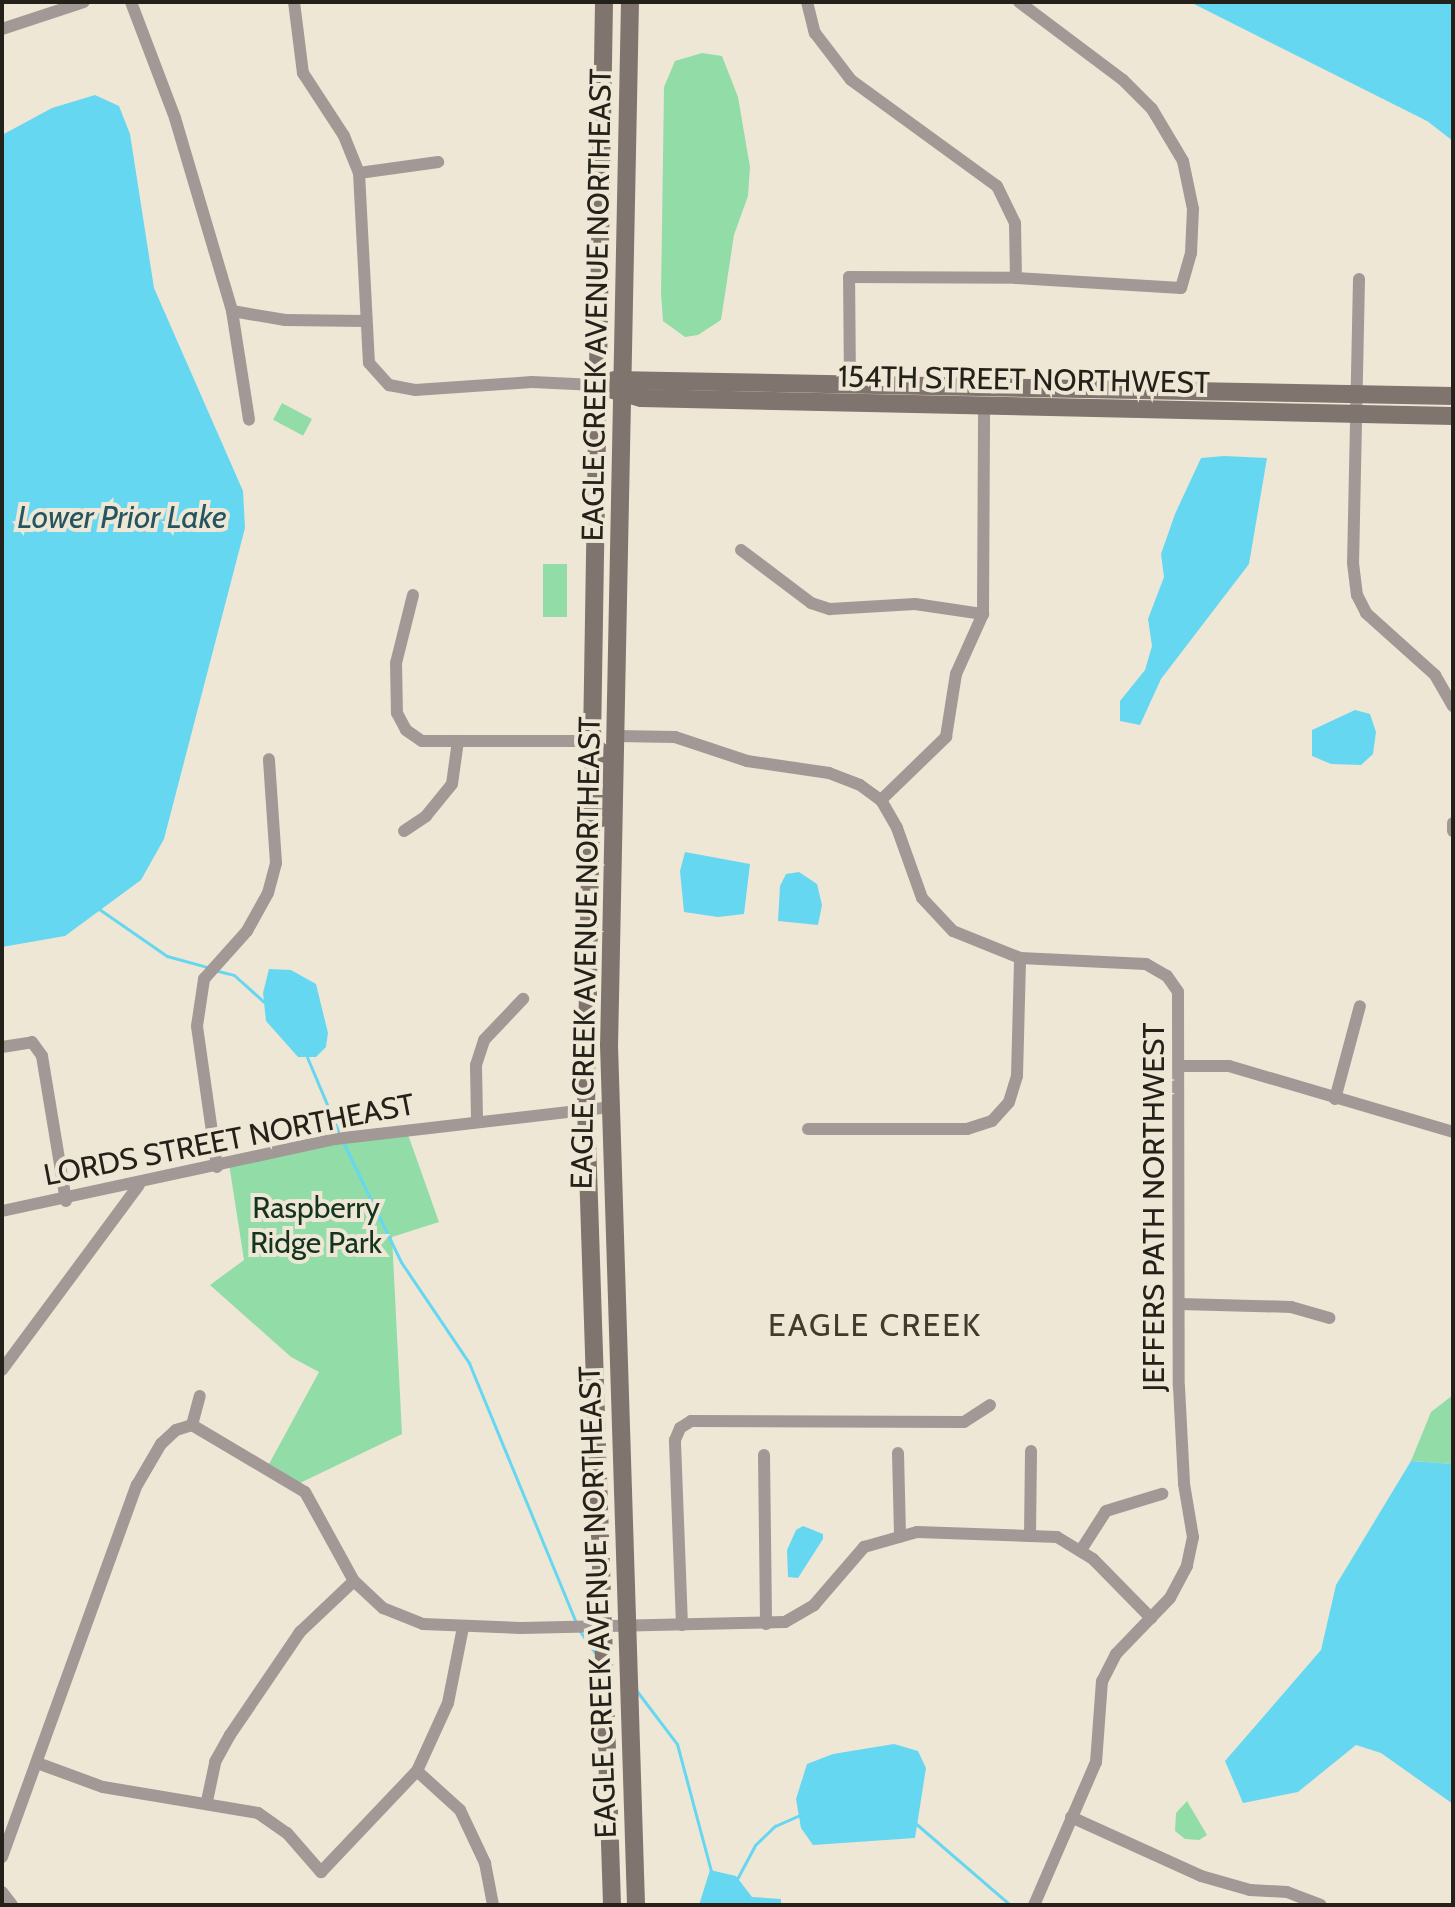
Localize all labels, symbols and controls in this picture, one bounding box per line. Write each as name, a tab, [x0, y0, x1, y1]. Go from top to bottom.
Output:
street label: EAGLE CREEK AVENUE NORTHEAST	[575, 68, 619, 542]
street label: 154TH STREET NORTHWEST	[838, 359, 1210, 401]
water label: Lower Prior Lake	[17, 498, 227, 536]
street label: EAGLE CREEK AVENUE NORTHEAST	[564, 716, 608, 1190]
street label: JEFFERS PATH NORTHWEST	[1136, 1023, 1172, 1391]
street label: LORDS STREET NORTHEAST	[41, 1086, 417, 1194]
park label: Raspberry Ridge Park	[250, 1190, 382, 1260]
district label: EAGLE CREEK	[768, 1306, 982, 1344]
street label: EAGLE CREEK AVENUE NORTHEAST	[572, 1365, 624, 1839]

